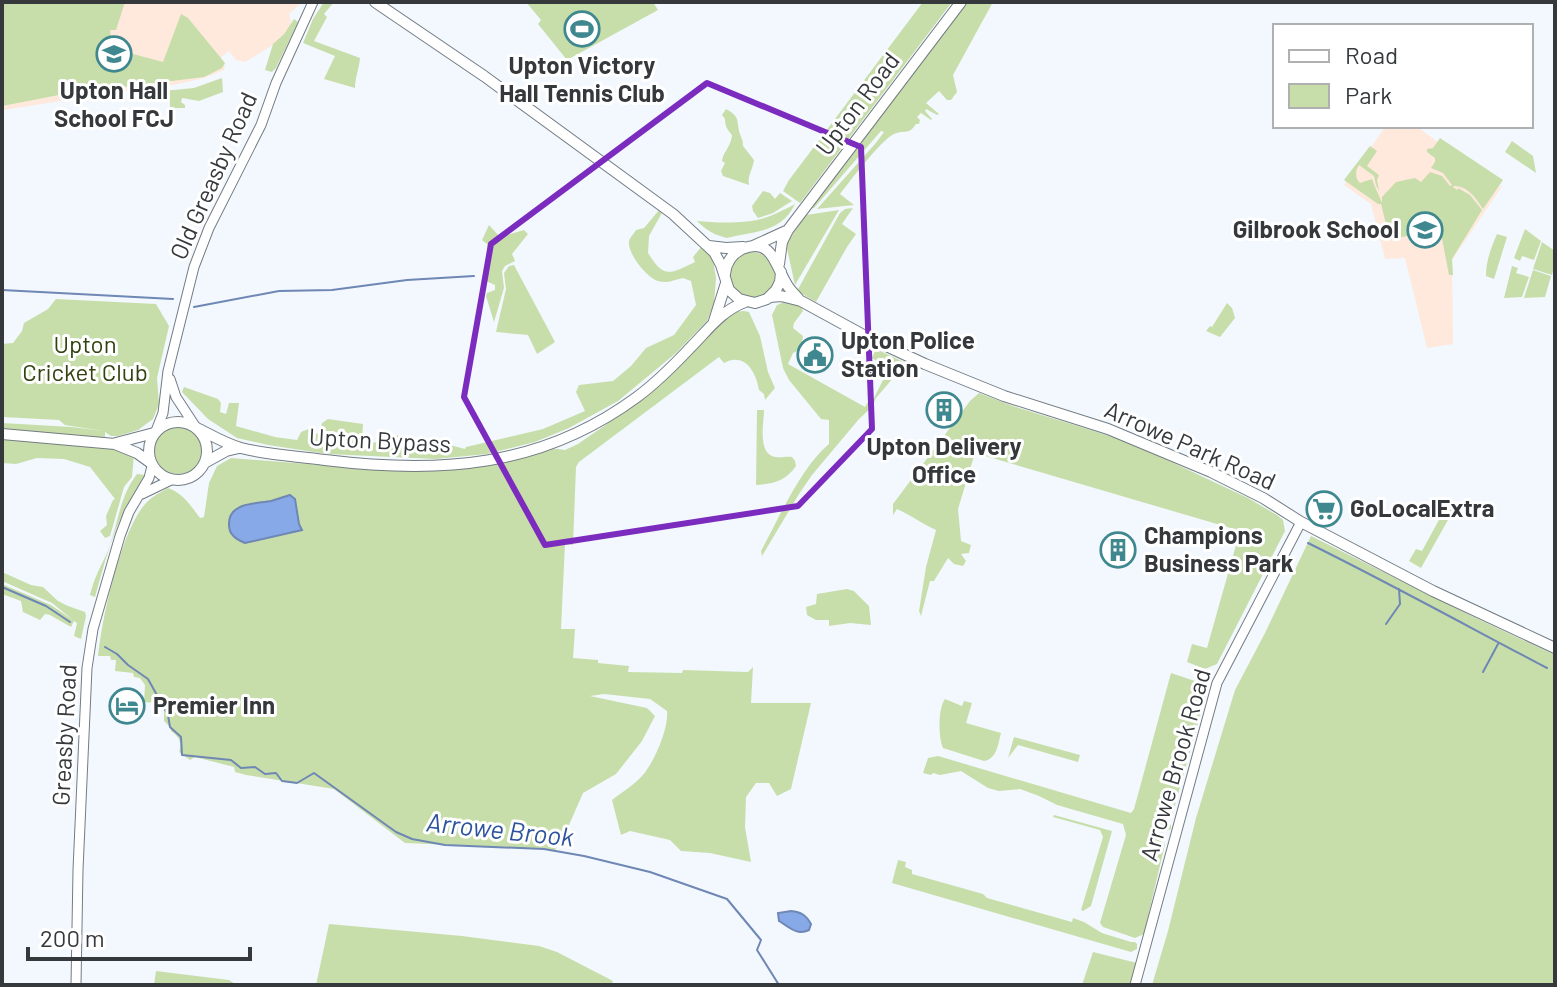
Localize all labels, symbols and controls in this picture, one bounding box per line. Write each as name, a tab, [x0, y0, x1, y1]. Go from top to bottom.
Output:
sports icon: Upton Victory Hall Tennis Club	[563, 10, 601, 48]
legend	[1273, 24, 1533, 128]
school or university icon: Upton Hall School FCJ	[95, 35, 133, 73]
text: Road	[1345, 40, 1398, 69]
street label: Upton Road	[809, 46, 905, 160]
place label: Upton Victory Hall Tennis Club	[499, 50, 665, 107]
place label: Upton Hall School FCJ	[54, 75, 174, 132]
text: Park	[1345, 80, 1392, 109]
street label: Old Greasby Road	[163, 87, 262, 263]
school or university icon: Gilbrook School	[1406, 211, 1444, 249]
place label: Gilbrook School	[1233, 214, 1399, 243]
place label: Upton Police Station	[841, 325, 975, 382]
park label: Upton Cricket Club	[22, 329, 148, 386]
public building icon: Upton Police Station	[796, 336, 834, 374]
building icon: Upton Delivery Office	[925, 391, 963, 429]
street label: Arrowe Park Road	[1101, 394, 1281, 495]
street label: Upton Bypass	[308, 421, 452, 458]
place label: Upton Delivery Office	[866, 431, 1022, 488]
supermarket icon: GoLocalExtra	[1305, 490, 1343, 528]
place label: GoLocalExtra	[1350, 493, 1494, 522]
place label: Champions Business Park	[1144, 520, 1294, 577]
building icon: Champions Business Park	[1099, 531, 1137, 569]
street label: Greasby Road	[45, 663, 82, 806]
street label: Arrowe Brook Road	[1133, 665, 1216, 864]
hotel icon: Premier Inn	[108, 687, 146, 725]
place label: Premier Inn	[153, 690, 275, 719]
water label: Arrowe Brook	[425, 805, 576, 852]
scale bar	[28, 911, 250, 961]
text: 200 m	[40, 923, 105, 952]

